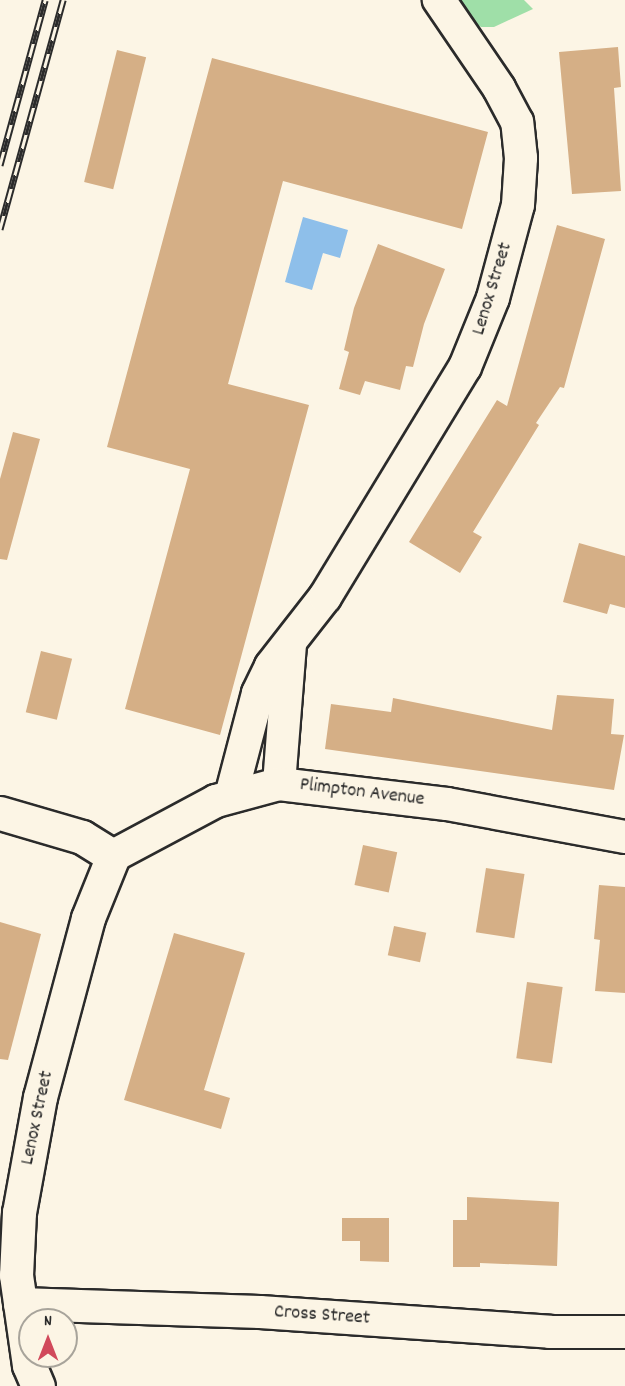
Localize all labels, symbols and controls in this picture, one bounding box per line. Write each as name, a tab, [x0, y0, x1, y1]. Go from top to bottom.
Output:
street label: Lenox Street	[468, 240, 518, 338]
street label: Plimpton Avenue	[298, 773, 426, 813]
street label: Lenox Street	[16, 1069, 60, 1167]
street label: Cross Street	[273, 1301, 371, 1331]
north arrow	[18, 1308, 78, 1368]
text: N	[44, 1310, 52, 1333]

